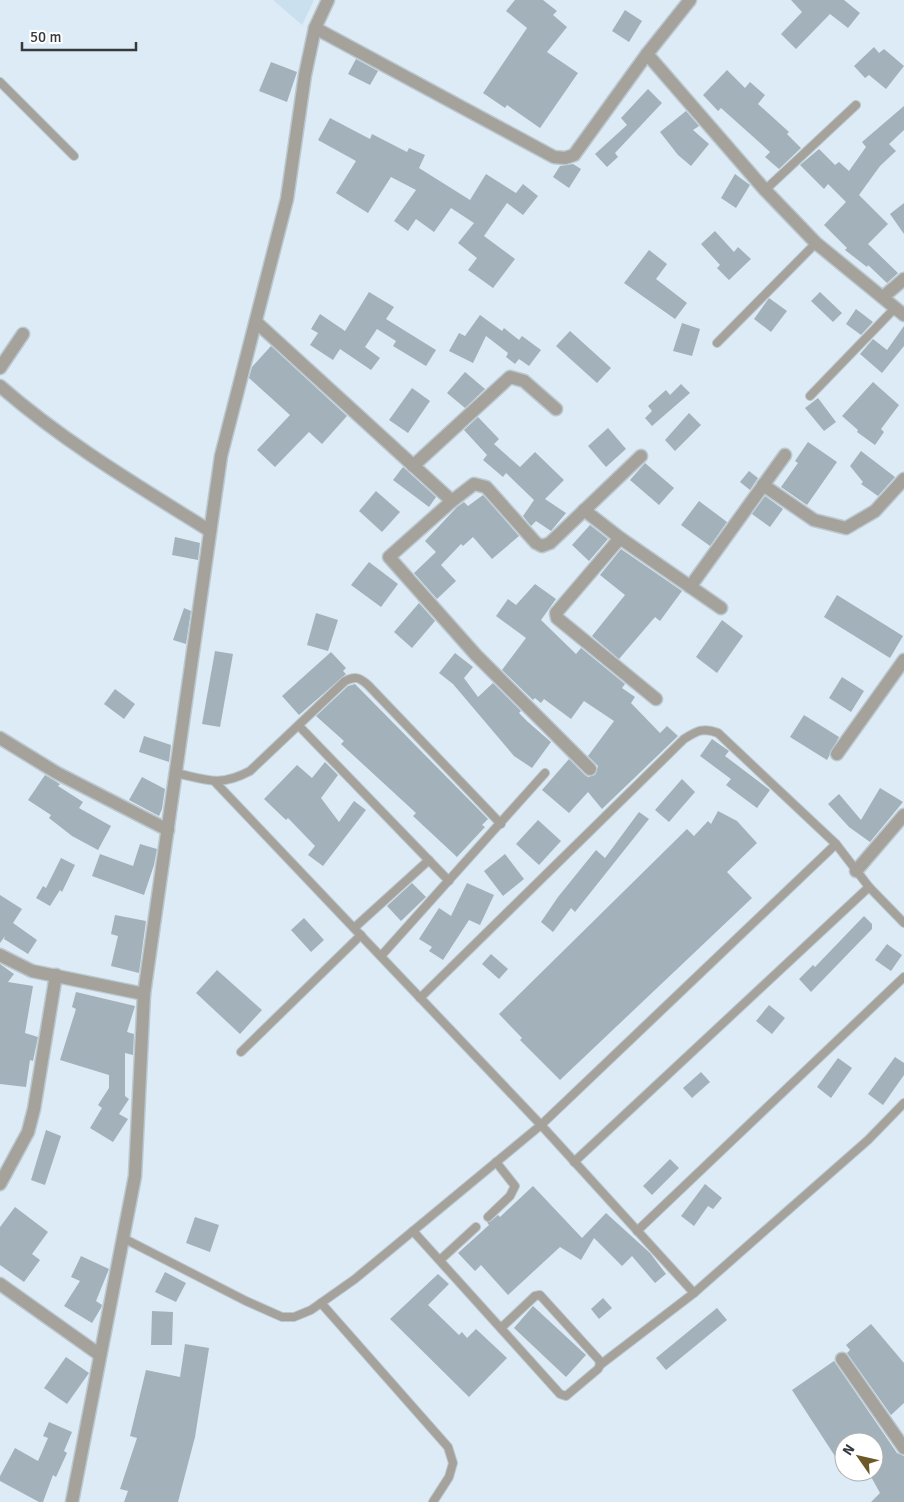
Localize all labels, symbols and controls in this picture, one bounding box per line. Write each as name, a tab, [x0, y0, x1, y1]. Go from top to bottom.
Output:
scale bar	[22, 20, 136, 52]
text: 50 m	[30, 28, 61, 46]
north arrow	[834, 1432, 884, 1482]
text: N	[839, 1441, 858, 1459]

